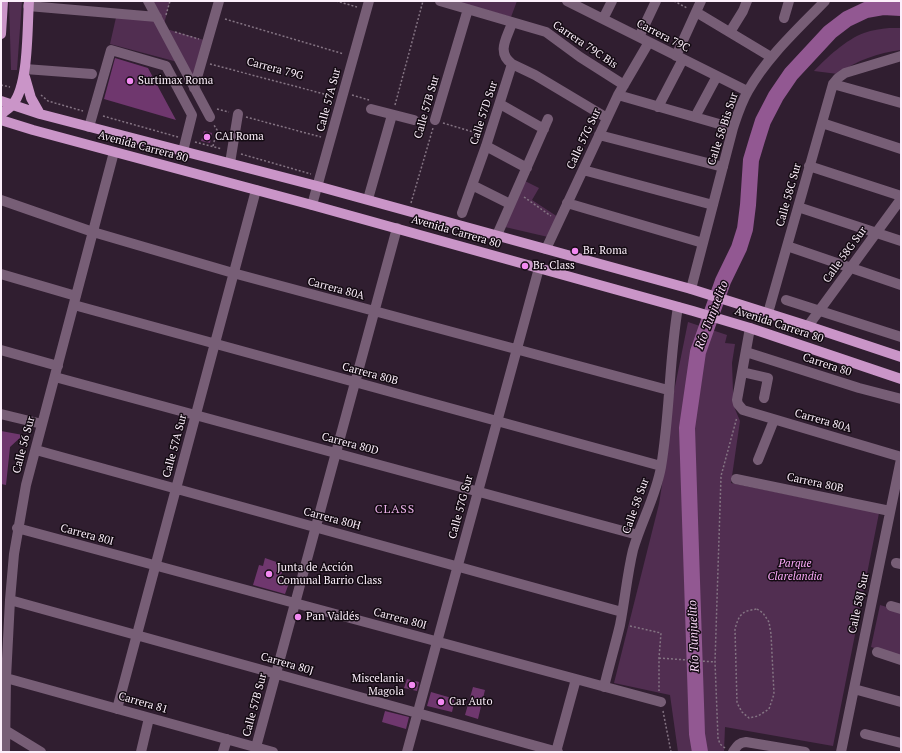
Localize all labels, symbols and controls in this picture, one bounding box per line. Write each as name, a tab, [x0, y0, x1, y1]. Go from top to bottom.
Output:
street label: Carrera 79C	[634, 17, 692, 55]
street label: Carrera 79C Bis	[550, 18, 620, 72]
street label: Carrera 79G	[245, 55, 305, 83]
street label: Calle 57A Sur	[314, 67, 344, 133]
place label: Surtimax Roma	[138, 74, 213, 88]
street label: Calle 57B Sur	[412, 74, 442, 140]
marker: Surtimax Roma	[125, 76, 135, 86]
street label: Calle 57D Sur	[468, 80, 500, 146]
street label: Calle 58 Bis Sur	[705, 91, 741, 167]
street label: Calle 57G Sur	[564, 107, 604, 171]
street label: Avenida Carrera 80	[97, 129, 189, 165]
place label: CAI Roma	[215, 130, 264, 144]
marker: CAI Roma	[202, 132, 212, 142]
street label: Calle 58C Sur	[774, 162, 804, 228]
street label: Avenida Carrera 80	[410, 213, 502, 251]
street label: Calle 58G Sur	[820, 224, 870, 286]
place label: Br. Roma	[583, 244, 627, 258]
marker: Br. Roma	[570, 246, 580, 256]
place label: Br. Class	[533, 259, 575, 273]
marker: Br. Class	[520, 261, 530, 271]
street label: Carrera 80A	[306, 275, 366, 303]
water label: Río Tunjuelito	[692, 279, 732, 351]
street label: Avenida Carrera 80	[733, 304, 825, 346]
street label: Carrera 80	[801, 351, 853, 379]
street label: Carrera 80B	[340, 360, 400, 388]
street label: Carrera 80A	[793, 407, 853, 435]
street label: Calle 57A Sur	[160, 413, 190, 479]
street label: Calle 56 Sur	[10, 415, 38, 475]
street label: Carrera 80D	[320, 430, 380, 458]
street label: Carrera 80B	[785, 471, 845, 495]
street label: Calle 57G Sur	[446, 474, 476, 540]
street label: Calle 58 Sur	[620, 476, 652, 536]
district label: CLASS	[375, 503, 415, 517]
street label: Carrera 80H	[302, 505, 362, 533]
street label: Carrera 80I	[59, 522, 115, 548]
park label: Parque Clarelandia	[768, 557, 822, 583]
place label: Junta de Acción Comunal Barrio Class	[277, 561, 382, 587]
marker: Junta de Acción Comunal Barrio Class	[264, 569, 274, 579]
street label: Calle 58J Sur	[846, 571, 872, 635]
water label: Río Tunjuelito	[686, 600, 702, 672]
street label: Carrera 80I	[372, 606, 428, 632]
place label: Pan Valdés	[306, 610, 359, 624]
marker: Pan Valdés	[293, 612, 303, 622]
street label: Carrera 80J	[259, 650, 315, 678]
street label: Calle 57B Sur	[240, 672, 270, 738]
place label: Miscelania Magola	[352, 672, 404, 698]
marker: Miscelania Magola	[407, 680, 417, 690]
street label: Carrera 81	[117, 690, 169, 716]
place label: Car Auto	[449, 695, 493, 709]
marker: Car Auto	[436, 697, 446, 707]

